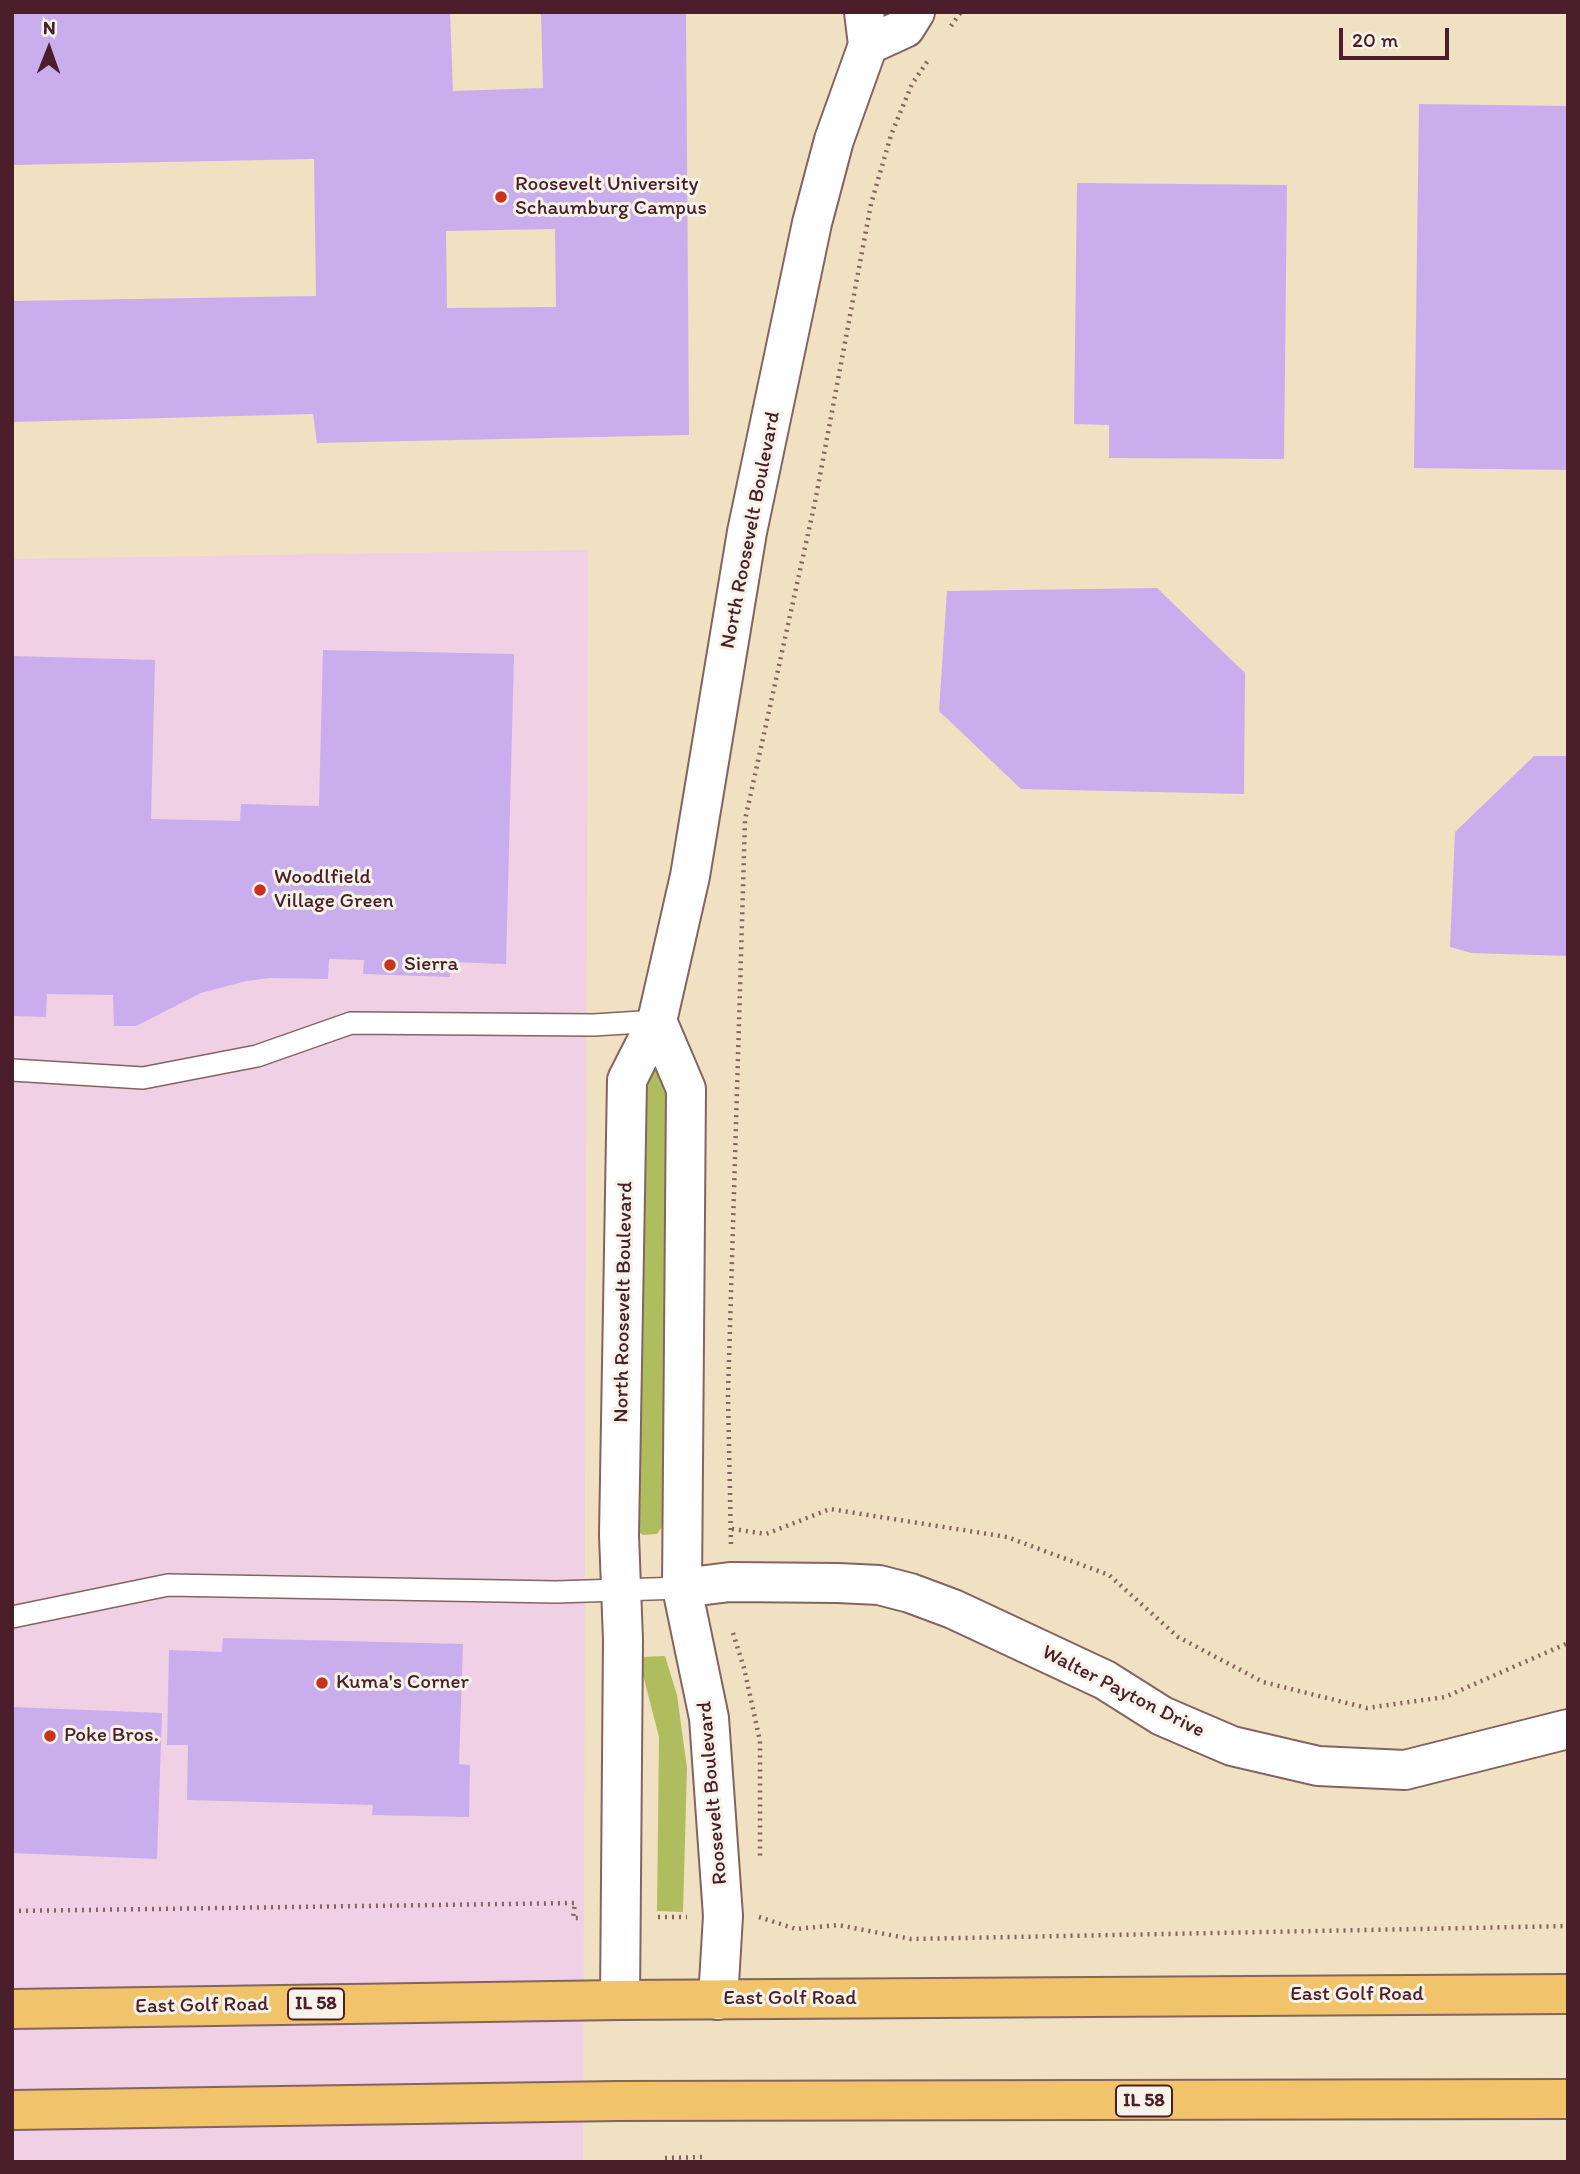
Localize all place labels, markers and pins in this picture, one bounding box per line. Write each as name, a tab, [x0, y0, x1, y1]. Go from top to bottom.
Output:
place label: Roosevelt University Schaumburg Campus	[515, 172, 707, 222]
marker: Roosevelt University Schaumburg Campus	[493, 189, 509, 205]
place label: Woodlfield Village Green	[274, 865, 394, 915]
marker: Woodlfield Village Green	[252, 882, 268, 898]
place label: Sierra	[404, 952, 458, 978]
marker: Sierra	[382, 957, 398, 973]
place label: Kuma's Corner	[336, 1670, 469, 1696]
marker: Kuma's Corner	[314, 1675, 330, 1691]
place label: Poke Bros.	[64, 1723, 159, 1749]
marker: Poke Bros.	[42, 1728, 58, 1744]

